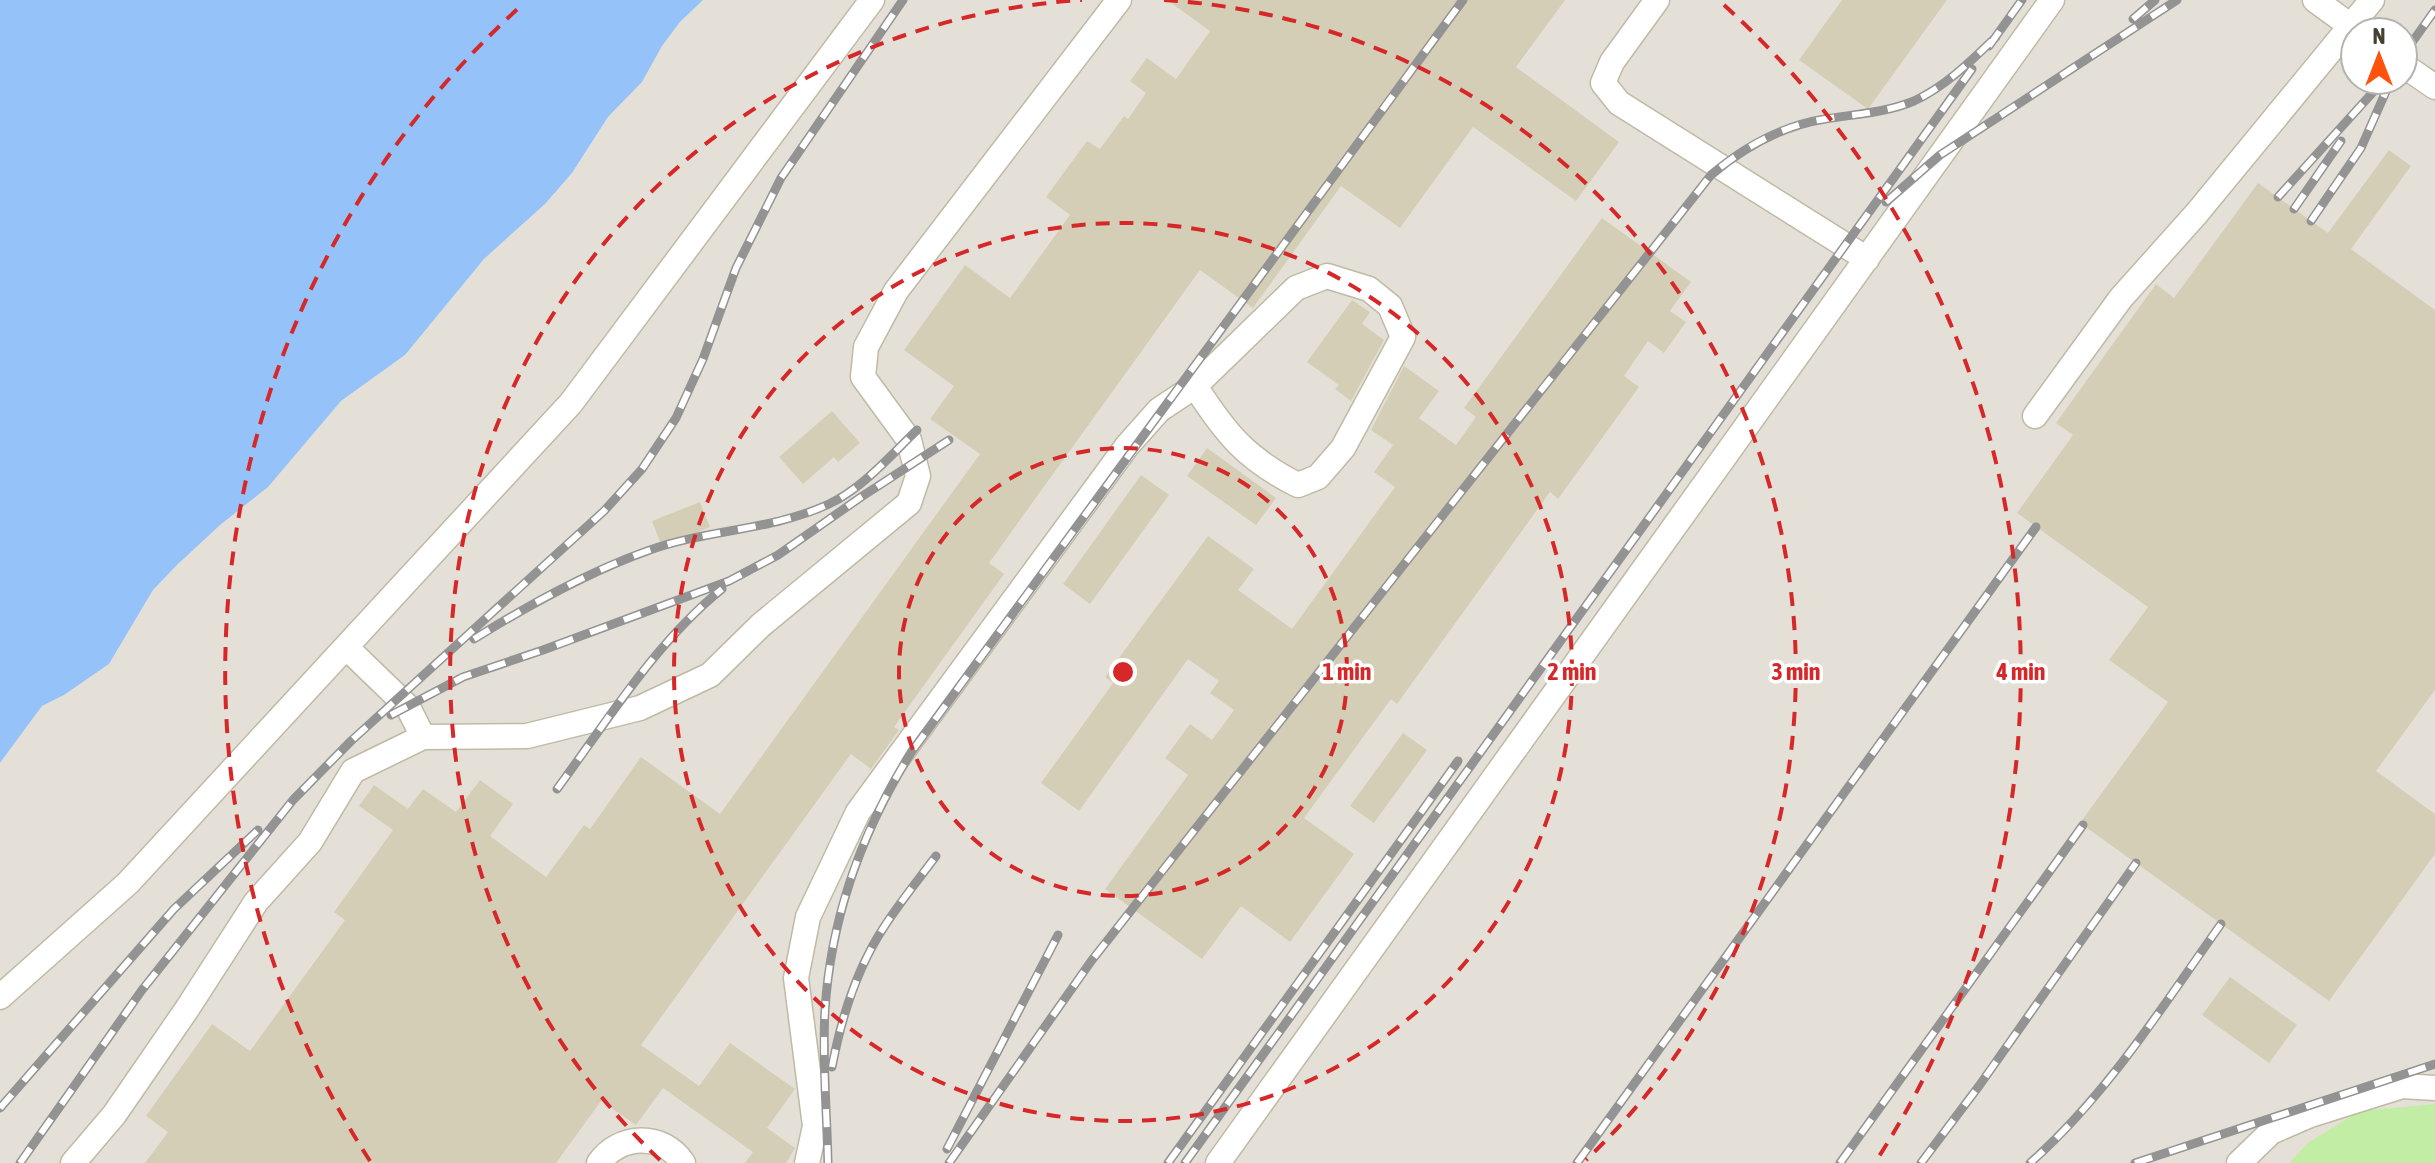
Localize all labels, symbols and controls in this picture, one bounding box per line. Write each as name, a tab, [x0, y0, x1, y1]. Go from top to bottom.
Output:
north arrow	[2339, 16, 2419, 96]
text: N	[2373, 23, 2385, 49]
centre of rings	[1109, 658, 1137, 686]
text: 1 min	[1322, 658, 1372, 685]
text: 2 min	[1547, 658, 1597, 685]
text: 3 min	[1771, 658, 1821, 685]
text: 4 min	[1995, 658, 2046, 685]

